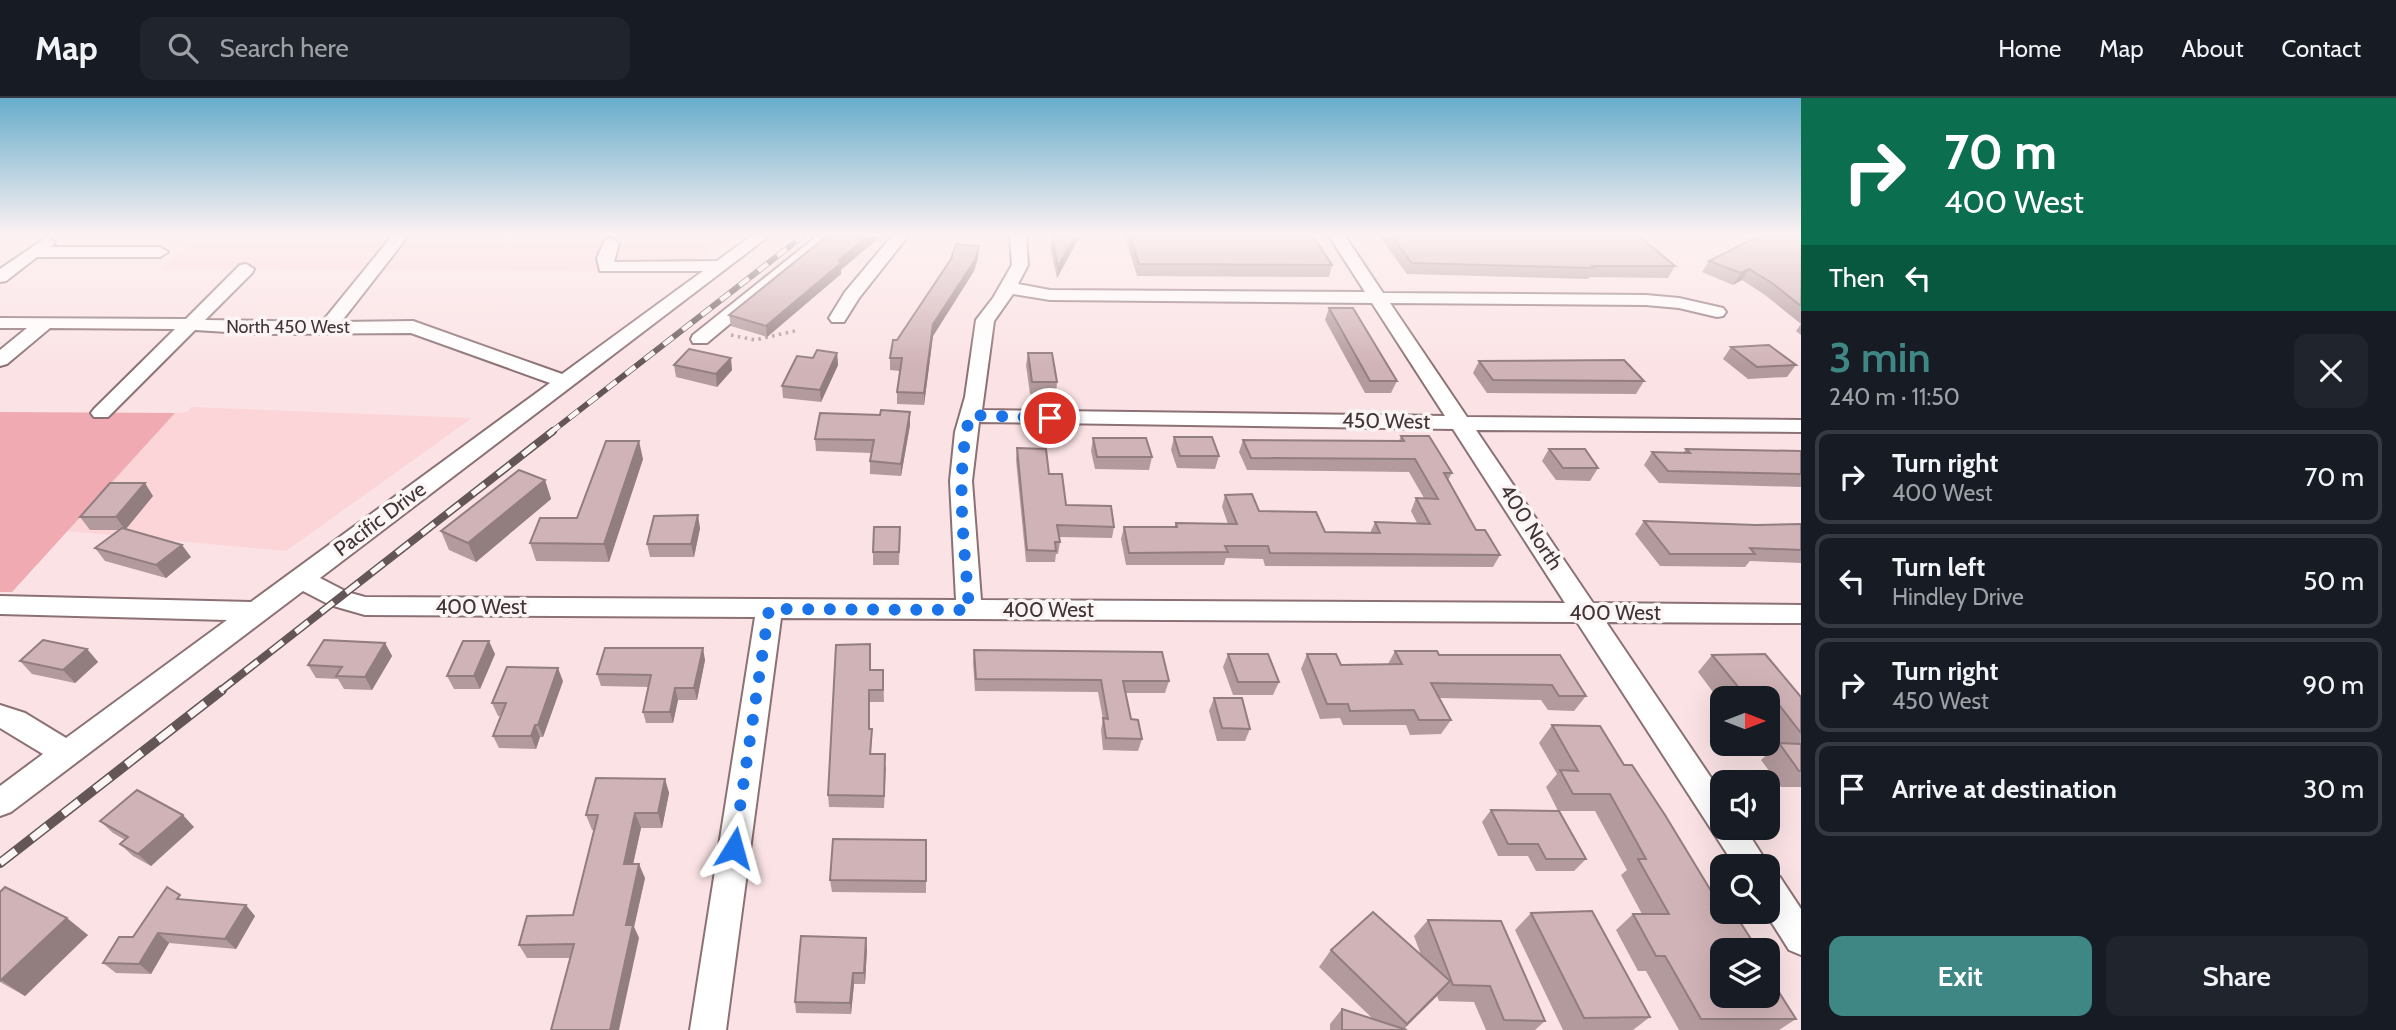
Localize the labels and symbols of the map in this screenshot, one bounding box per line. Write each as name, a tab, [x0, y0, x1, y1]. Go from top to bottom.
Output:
street label: North 450 West	[226, 316, 350, 338]
pin	[1020, 388, 1080, 448]
street label: 450 West	[1342, 407, 1430, 434]
street label: Pacific Drive	[329, 476, 431, 561]
street label: 400 North	[1494, 479, 1568, 574]
street label: 400 West	[435, 594, 527, 619]
street label: 400 West	[1002, 597, 1094, 622]
street label: 400 West	[1569, 600, 1661, 625]
north arrow	[1710, 686, 1780, 756]
position arrow	[697, 811, 771, 885]

